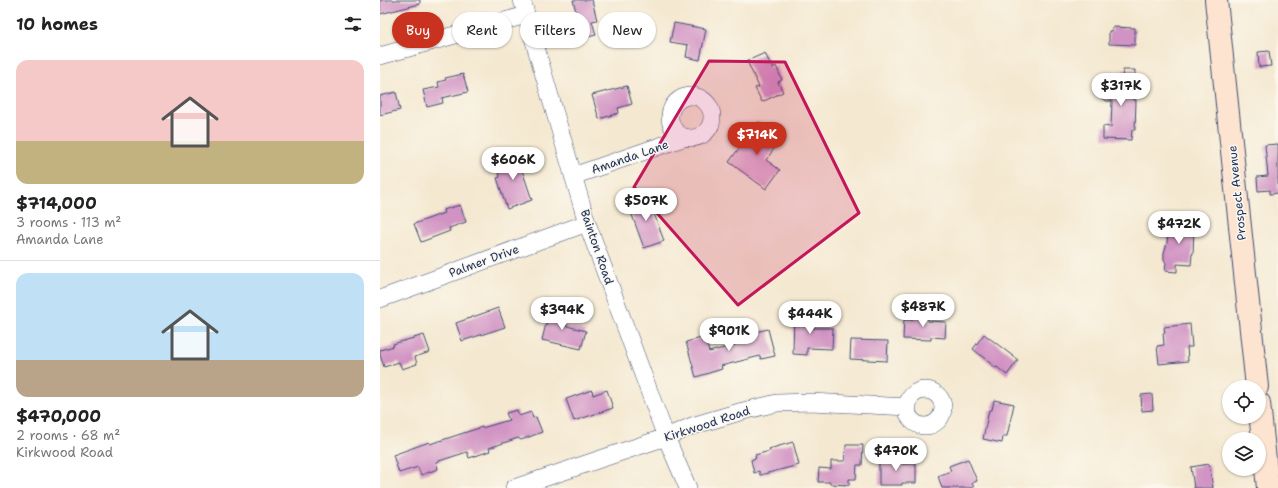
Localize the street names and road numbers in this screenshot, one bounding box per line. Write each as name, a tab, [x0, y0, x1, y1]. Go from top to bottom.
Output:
street label: Amanda Lane	[589, 136, 671, 178]
street label: Prospect Avenue	[1224, 144, 1250, 241]
street label: Bainton Road	[577, 207, 617, 287]
street label: Palmer Drive	[447, 241, 521, 281]
street label: Kirkwood Road	[662, 402, 752, 445]

